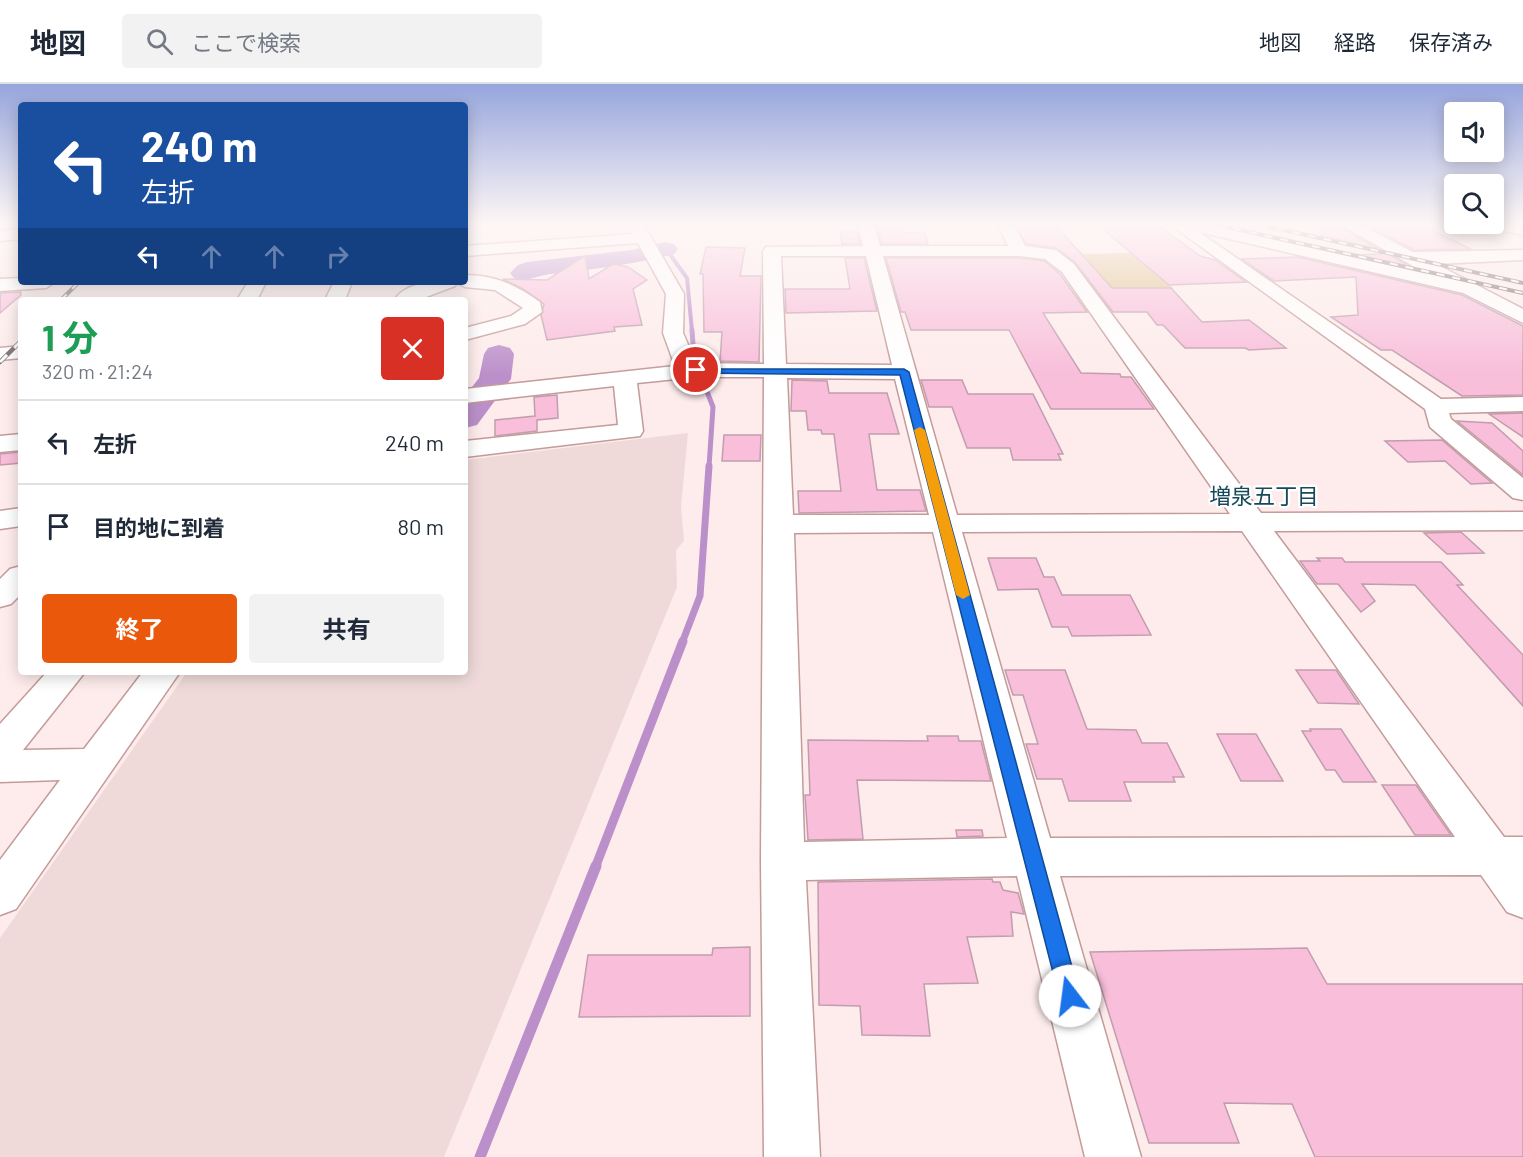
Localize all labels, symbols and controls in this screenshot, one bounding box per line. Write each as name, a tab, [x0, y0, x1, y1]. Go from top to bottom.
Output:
search box	[122, 14, 542, 68]
text: 地図	[30, 25, 86, 59]
icon: search	[143, 25, 176, 58]
text: ここで検索	[191, 29, 301, 55]
text: 地図	[1259, 29, 1301, 54]
text: 経路	[1334, 29, 1376, 54]
text: 保存済み	[1409, 29, 1493, 54]
map controls	[1444, 102, 1504, 234]
button: sound	[1444, 102, 1504, 162]
text: 240 m	[141, 120, 257, 170]
icon: left	[42, 126, 120, 204]
button: search	[1444, 174, 1504, 234]
text: 左折	[141, 175, 195, 207]
icon: left	[132, 240, 165, 273]
icon: ahead	[195, 240, 228, 273]
icon: ahead	[258, 240, 291, 273]
icon: right	[321, 240, 354, 273]
text: 1 分	[42, 315, 98, 358]
button: close	[381, 317, 444, 380]
pin	[670, 344, 721, 395]
icon: arrive	[679, 353, 712, 386]
text: 320 m · 21:24	[42, 359, 153, 383]
icon: left	[42, 426, 75, 459]
text: 240 m	[385, 429, 444, 455]
text: 左折	[93, 430, 137, 456]
district label: 増泉五丁目	[1209, 482, 1319, 508]
icon: arrive	[42, 510, 75, 543]
text: 80 m	[398, 513, 444, 539]
text: 目的地に到着	[93, 514, 225, 540]
button: 終了	[42, 594, 237, 663]
button: 共有	[249, 594, 444, 663]
position arrow	[1038, 964, 1102, 1028]

